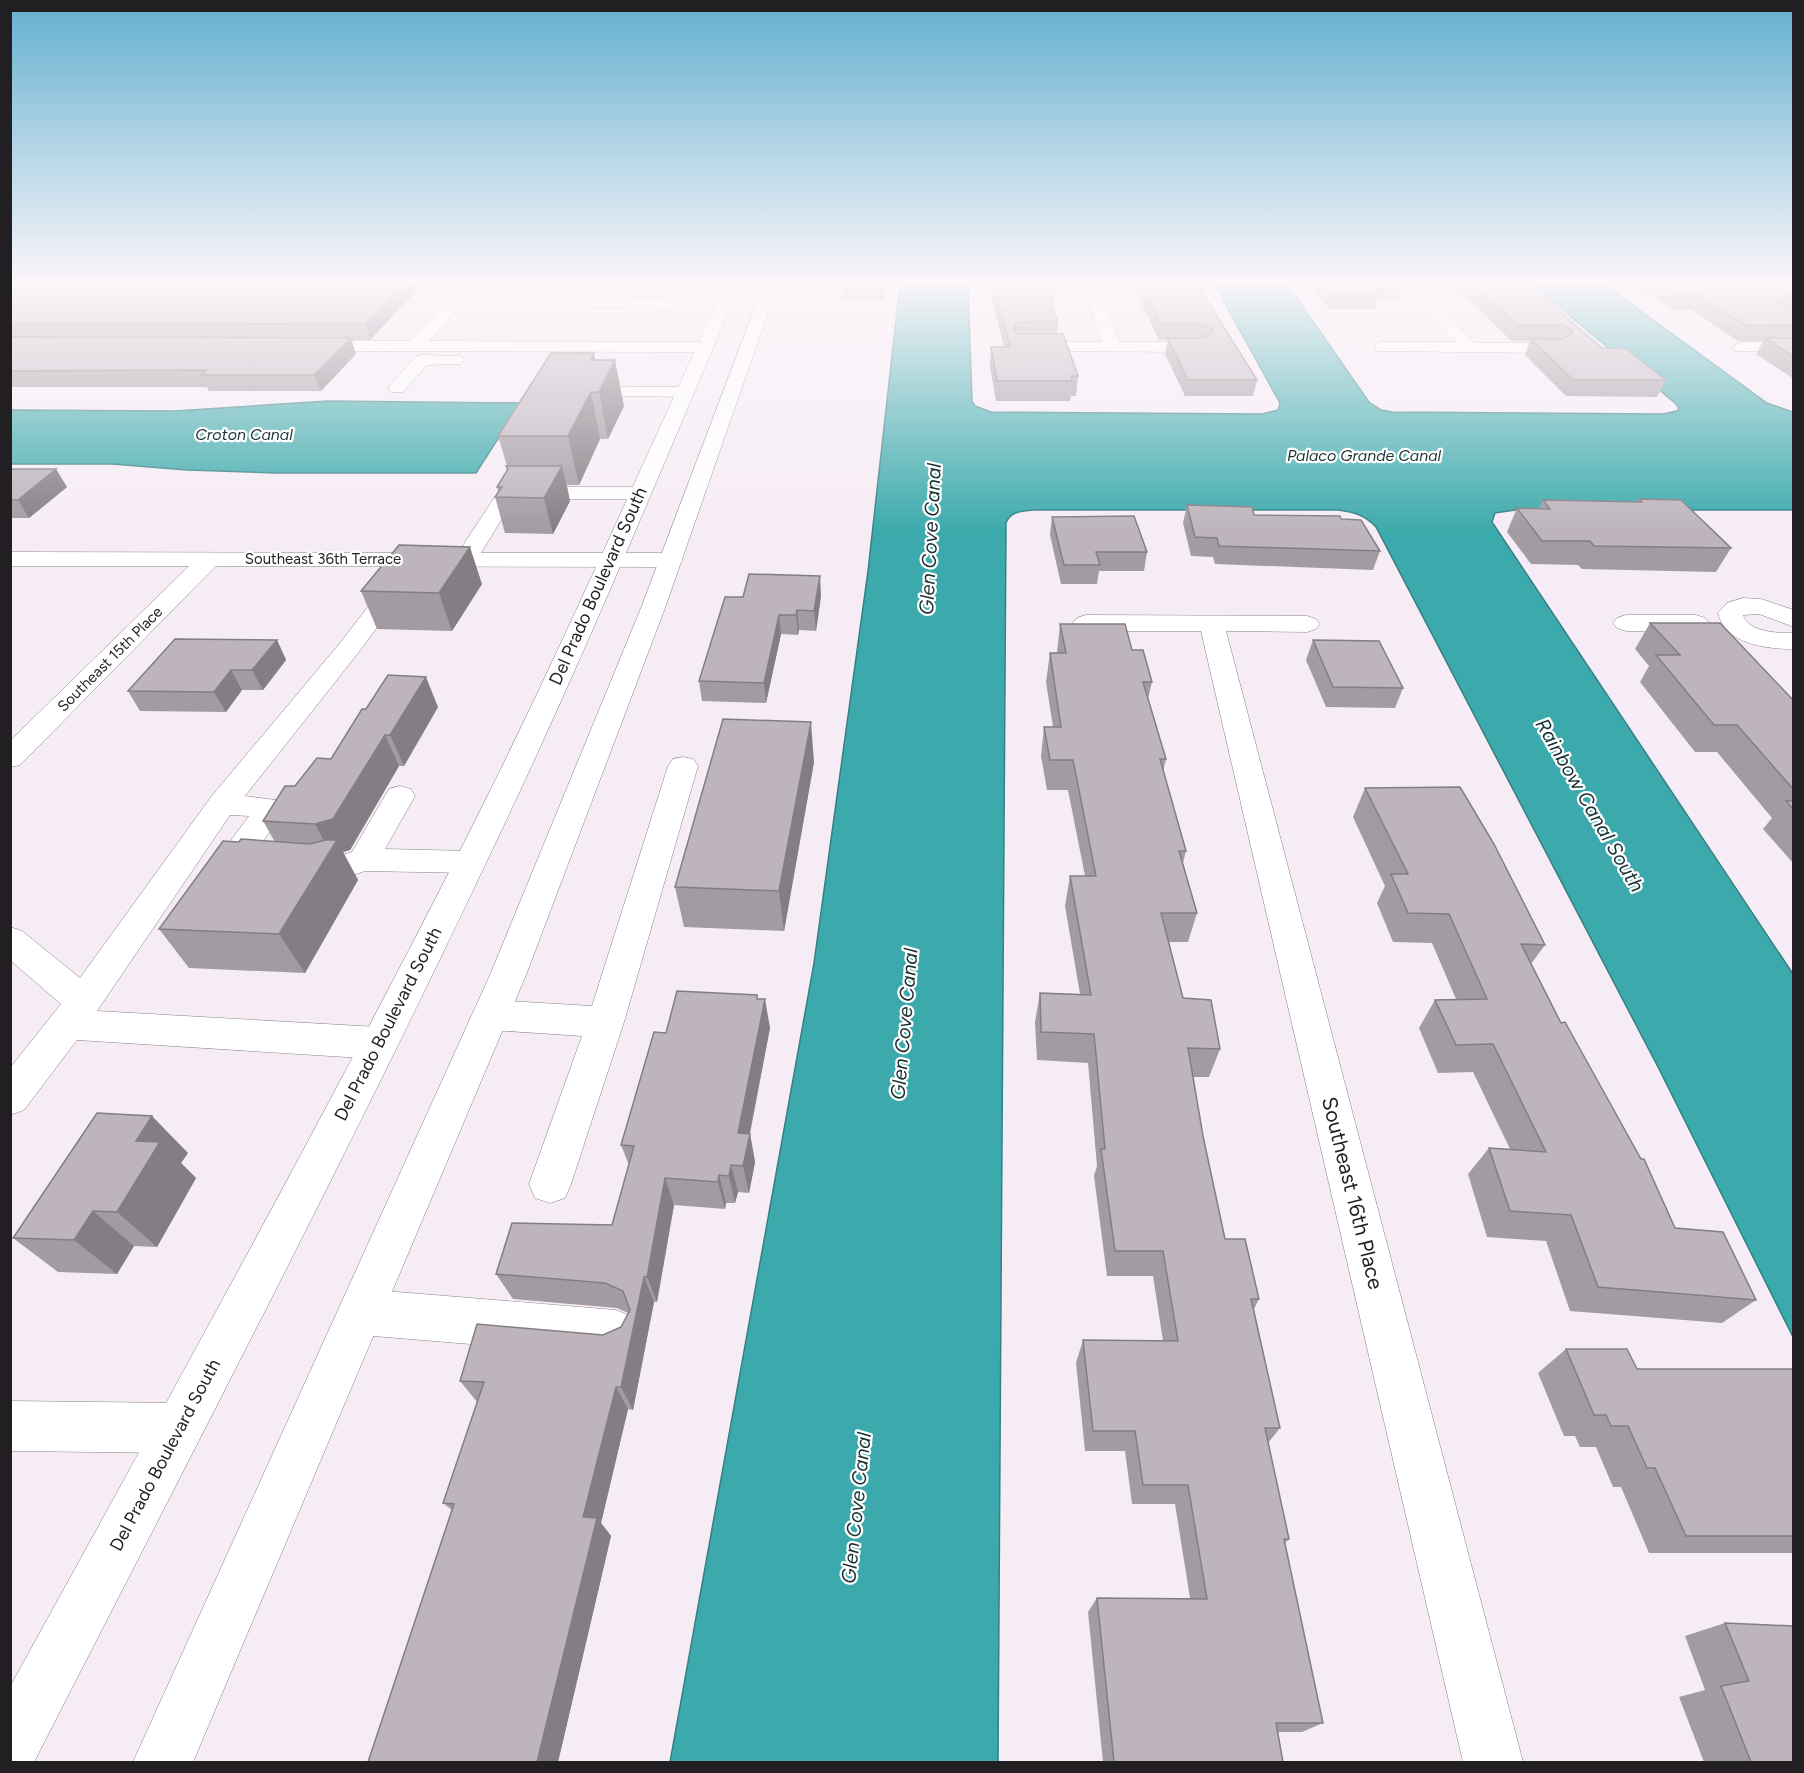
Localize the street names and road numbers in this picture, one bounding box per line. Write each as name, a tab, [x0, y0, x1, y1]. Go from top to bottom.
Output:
street label: Del Prado Boulevard South	[544, 484, 652, 688]
street label: Southeast 36th Terrace	[245, 550, 401, 568]
street label: Southeast 15th Place	[54, 603, 166, 715]
street label: Del Prado Boulevard South	[330, 923, 446, 1125]
street label: Southeast 16th Place	[1317, 1094, 1389, 1292]
street label: Del Prado Boulevard South	[105, 1355, 225, 1555]

